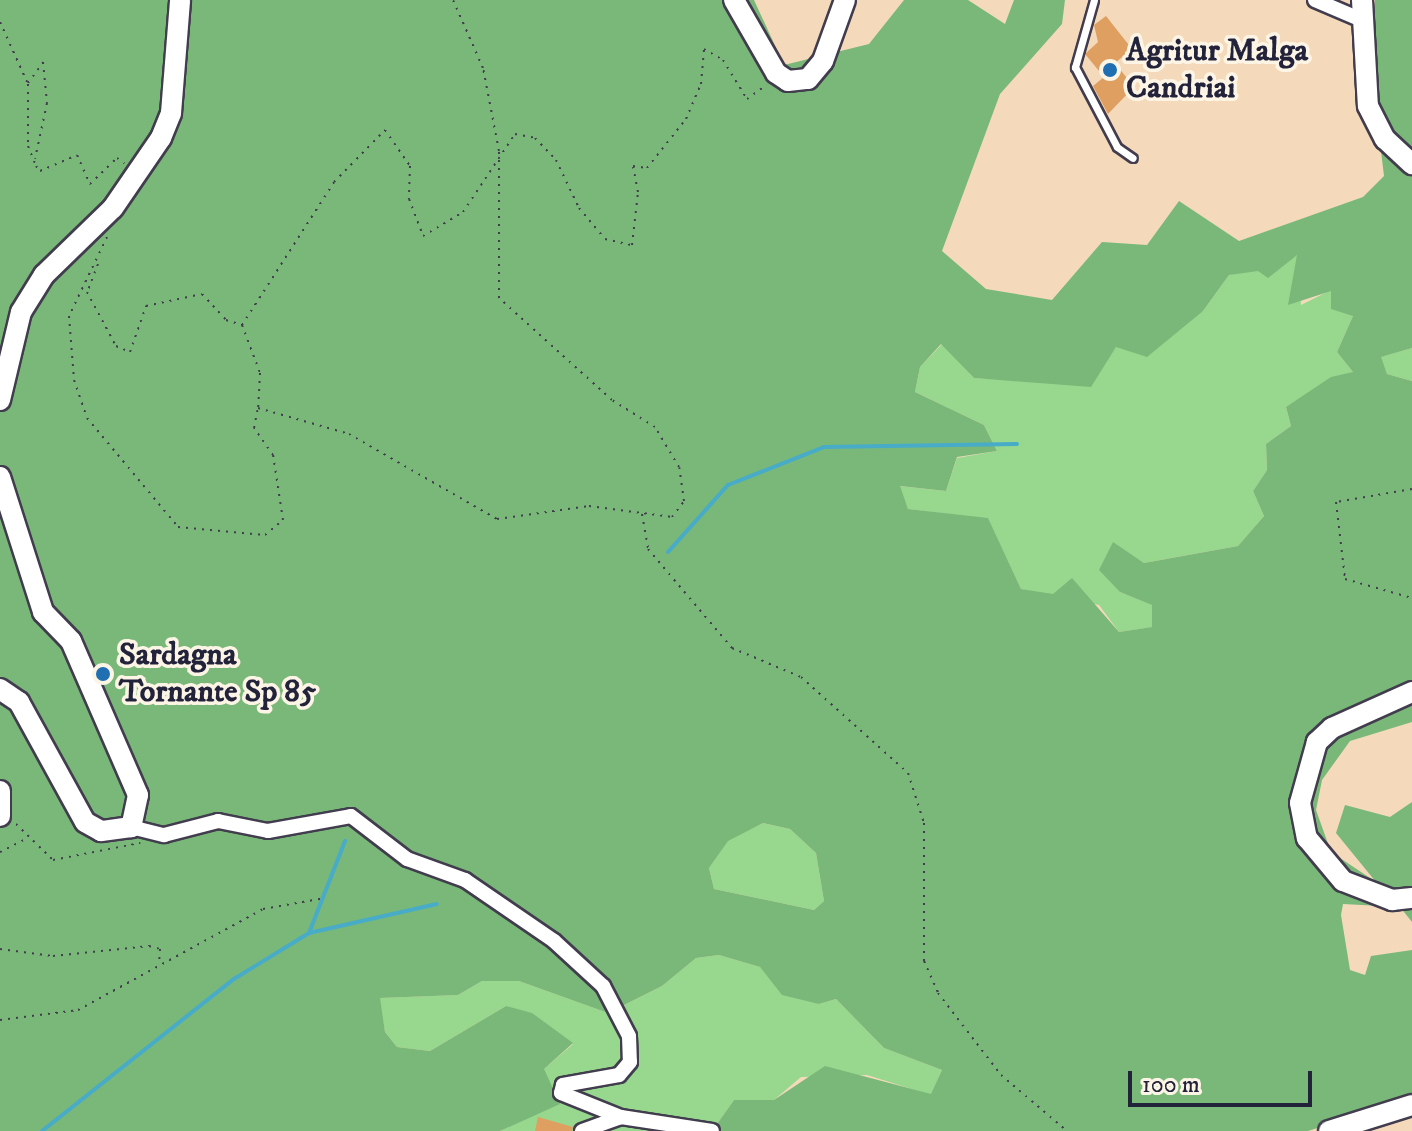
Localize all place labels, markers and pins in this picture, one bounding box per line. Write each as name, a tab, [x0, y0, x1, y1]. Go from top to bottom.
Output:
place label: Agritur Malga Candriai	[1126, 33, 1308, 108]
marker: Agritur Malga Candriai	[1101, 61, 1119, 79]
place label: Sardagna Tornante Sp 85	[119, 637, 316, 712]
marker: Sardagna Tornante Sp 85	[94, 665, 112, 683]

